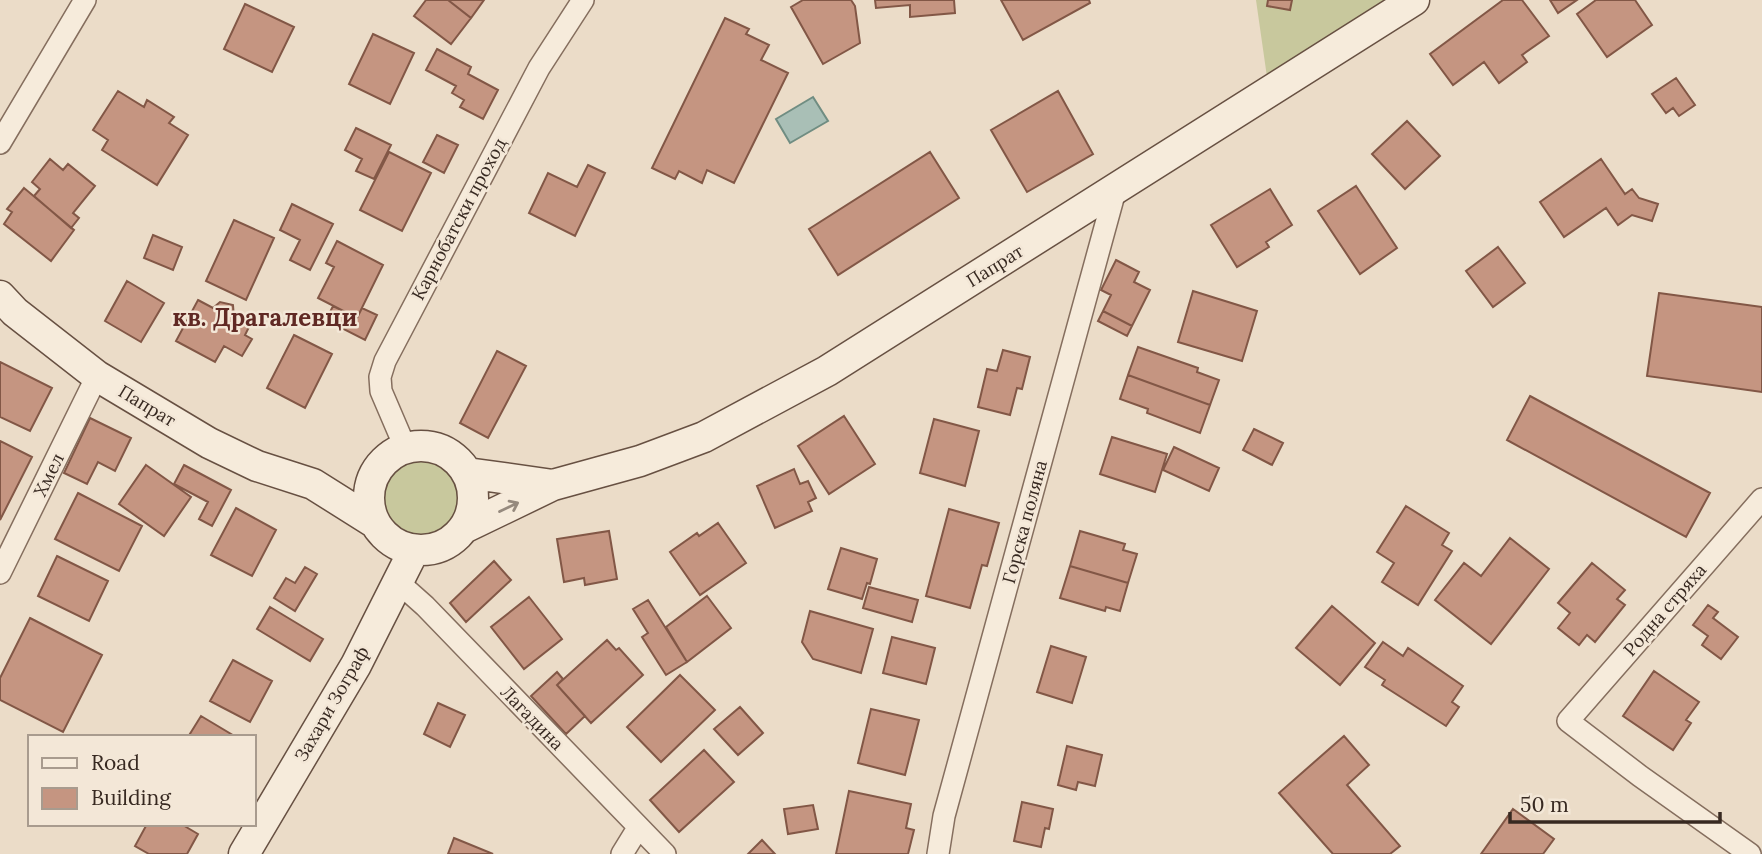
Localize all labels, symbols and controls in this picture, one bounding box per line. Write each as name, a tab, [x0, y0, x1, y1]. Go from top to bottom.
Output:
street label: Карнобатски проход	[406, 133, 511, 304]
street label: Папрат	[962, 239, 1028, 292]
district label: кв. Драгалевци	[173, 302, 357, 333]
street label: Папрат	[114, 380, 180, 432]
street label: Хмел	[28, 449, 69, 500]
street label: Горска поляна	[997, 458, 1052, 586]
one-way arrow	[498, 499, 519, 513]
street label: Родна стряха	[1618, 559, 1711, 661]
street label: Захари Зограф	[289, 642, 374, 766]
street label: Лагадина	[496, 680, 569, 755]
legend	[28, 735, 256, 826]
text: Road	[91, 749, 140, 776]
scale bar	[1510, 780, 1720, 824]
text: Building	[91, 784, 171, 811]
text: 50 m	[1520, 791, 1569, 818]

